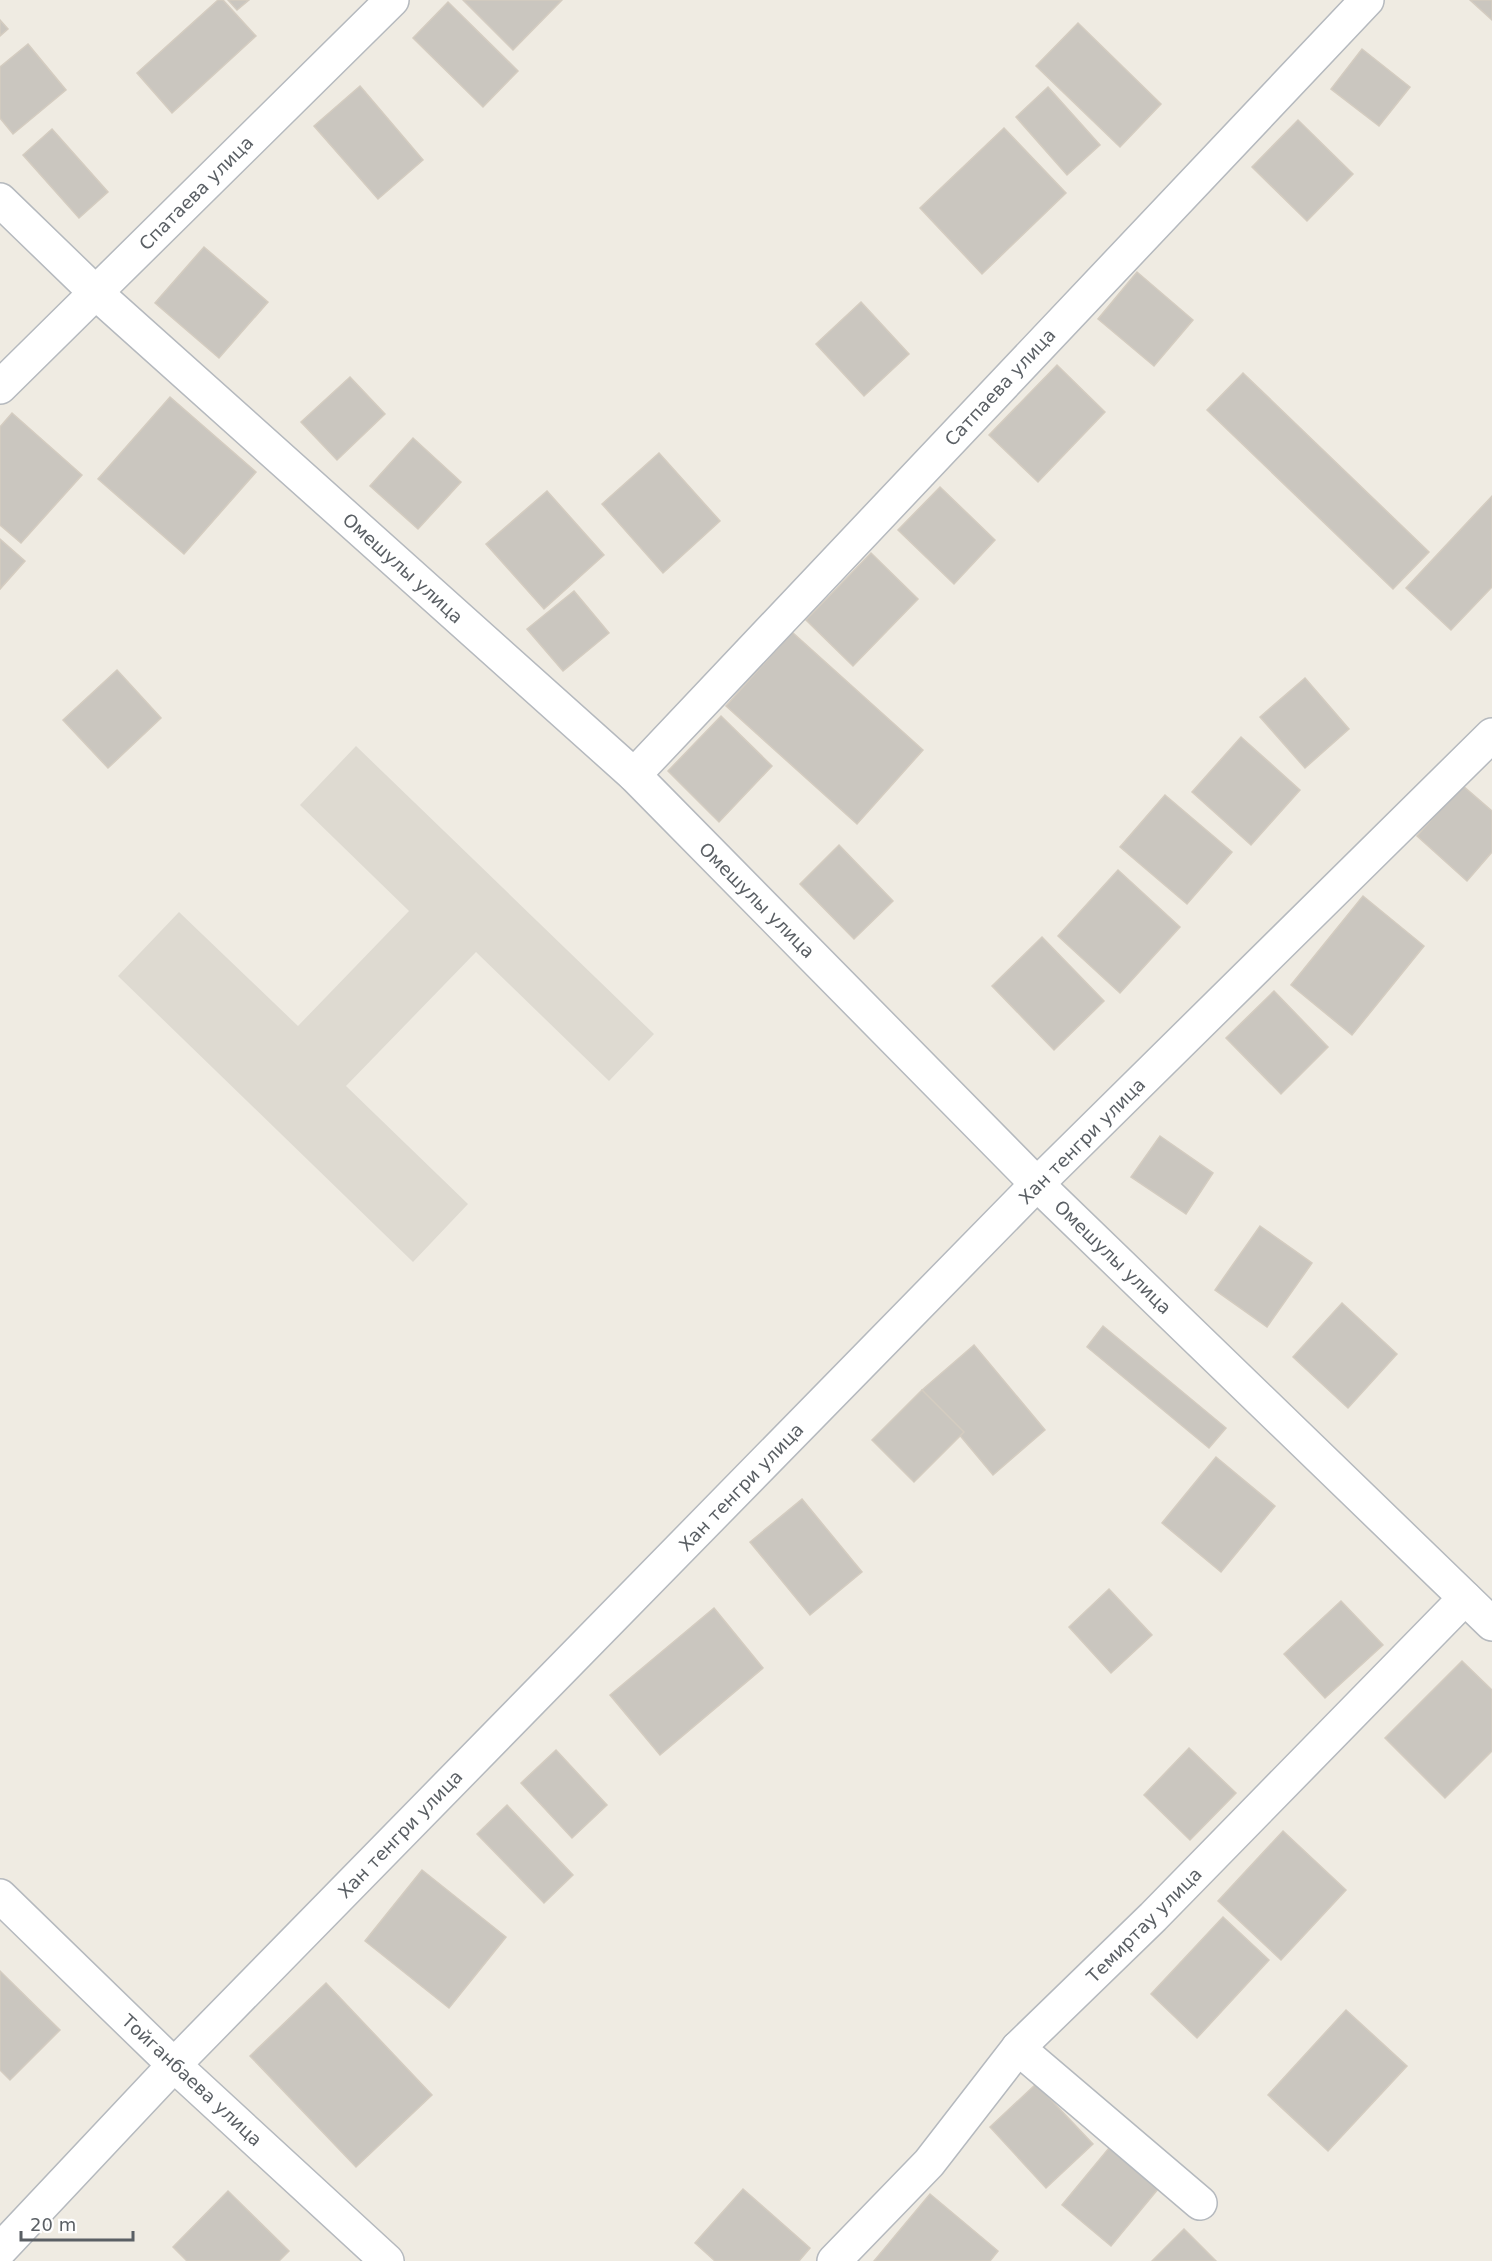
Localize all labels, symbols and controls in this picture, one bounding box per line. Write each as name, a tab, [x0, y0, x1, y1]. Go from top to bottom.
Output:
street label: Спатаева улица	[135, 132, 257, 254]
street label: Сатпаева улица	[940, 324, 1060, 450]
street label: Омешулы улица	[339, 508, 467, 628]
street label: Омешулы улица	[695, 838, 819, 962]
street label: Хан тенгри улица	[1015, 1074, 1149, 1208]
street label: Омешулы улица	[1050, 1196, 1176, 1318]
street label: Хан тенгри улица	[675, 1419, 807, 1555]
street label: Хан тенгри улица	[334, 1766, 466, 1902]
street label: Темиртау улица	[1081, 1863, 1206, 1988]
street label: Тойганбаева улица	[117, 2009, 266, 2150]
scale bar	[21, 2204, 134, 2242]
text: 20 m	[30, 2214, 76, 2235]

